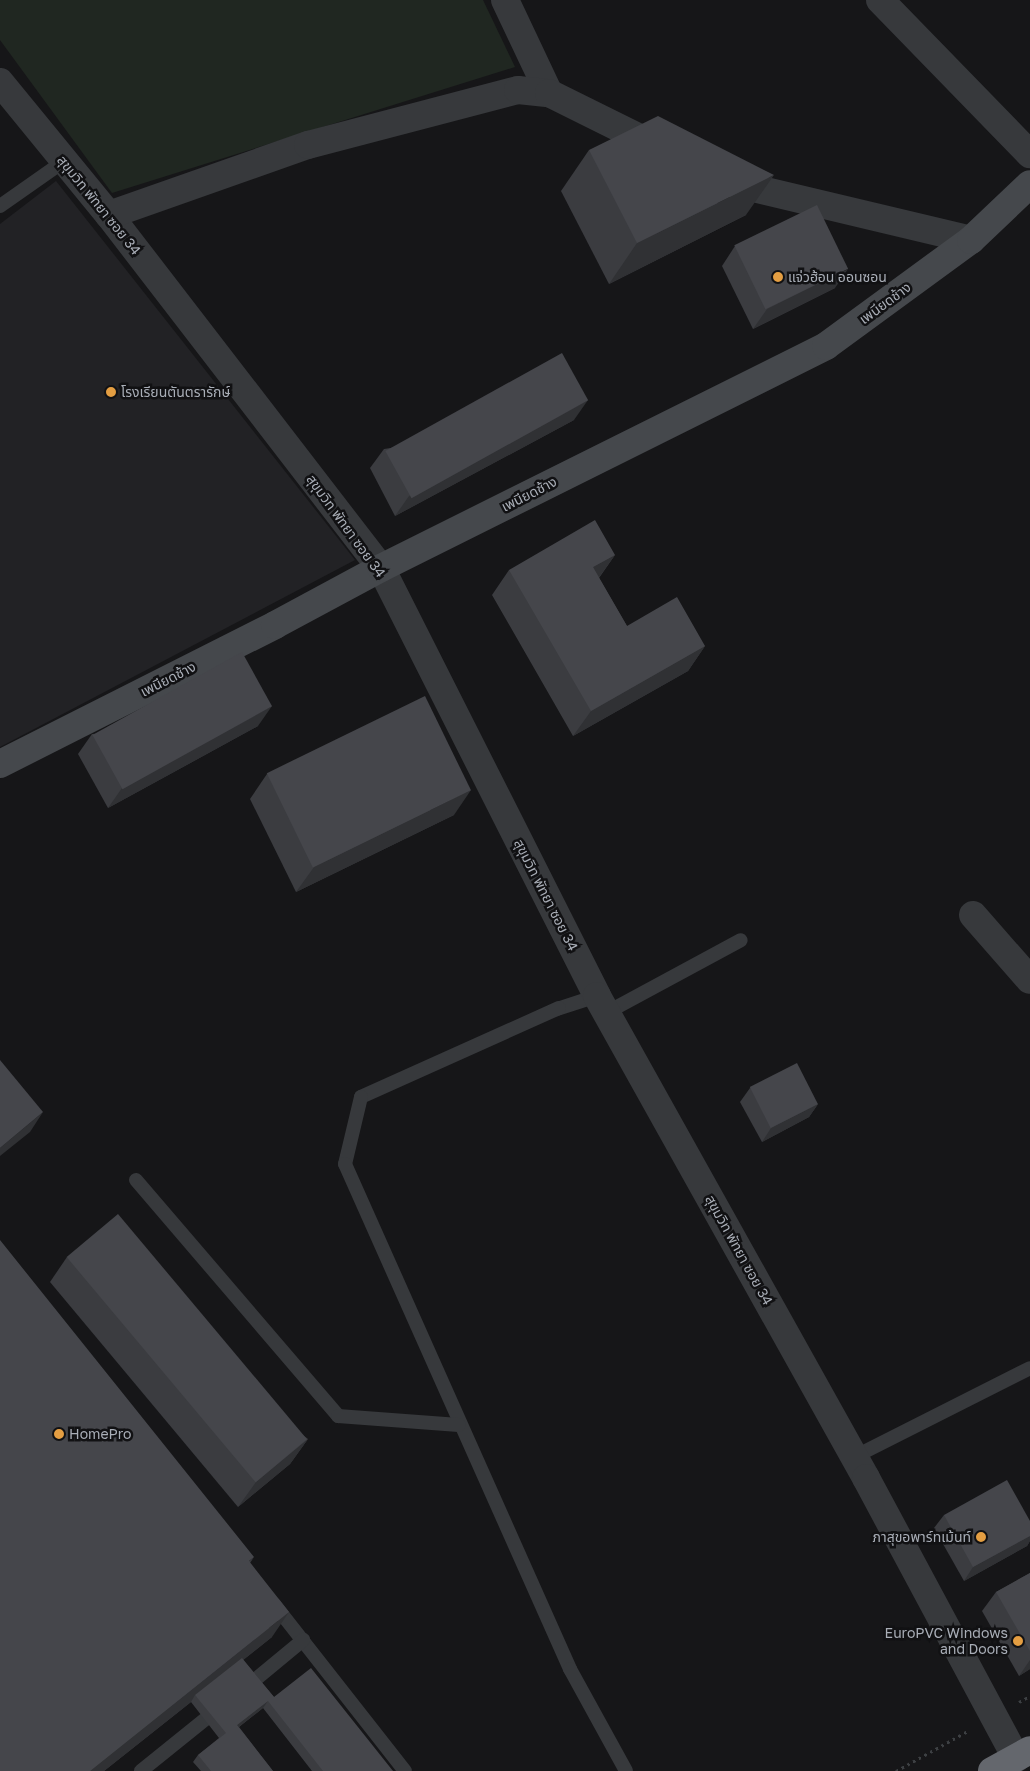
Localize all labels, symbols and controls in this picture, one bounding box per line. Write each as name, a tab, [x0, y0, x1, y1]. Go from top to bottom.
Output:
street label: สุขุมวิท พัทยา ซอย 34	[54, 152, 144, 258]
place label: แจ่วฮ้อน ออนซอน	[788, 269, 887, 285]
marker: แจ่วฮ้อน ออนซอน	[772, 271, 784, 283]
street label: เพนียดช้าง	[856, 279, 914, 327]
place label: โรงเรียนตันตรารักษ์	[121, 384, 230, 400]
marker: โรงเรียนตันตรารักษ์	[105, 386, 117, 398]
street label: สุขุมวิท พัทยา ซอย 34	[303, 471, 389, 581]
street label: เพนียดช้าง	[498, 473, 560, 515]
street label: เพนียดช้าง	[137, 658, 199, 700]
street label: สุขุมวิท พัทยา ซอย 34	[511, 836, 581, 954]
street label: สุขุมวิท พัทยา ซอย 34	[702, 1192, 776, 1308]
place label: HomePro	[69, 1426, 131, 1442]
marker: HomePro	[53, 1428, 65, 1440]
place label: ภาสุขอพาร์ทเม้นท์	[873, 1529, 971, 1545]
marker: ภาสุขอพาร์ทเม้นท์	[975, 1531, 987, 1543]
place label: EuroPVC Windows and Doors	[885, 1625, 1008, 1658]
marker: EuroPVC Windows and Doors	[1012, 1635, 1024, 1647]

